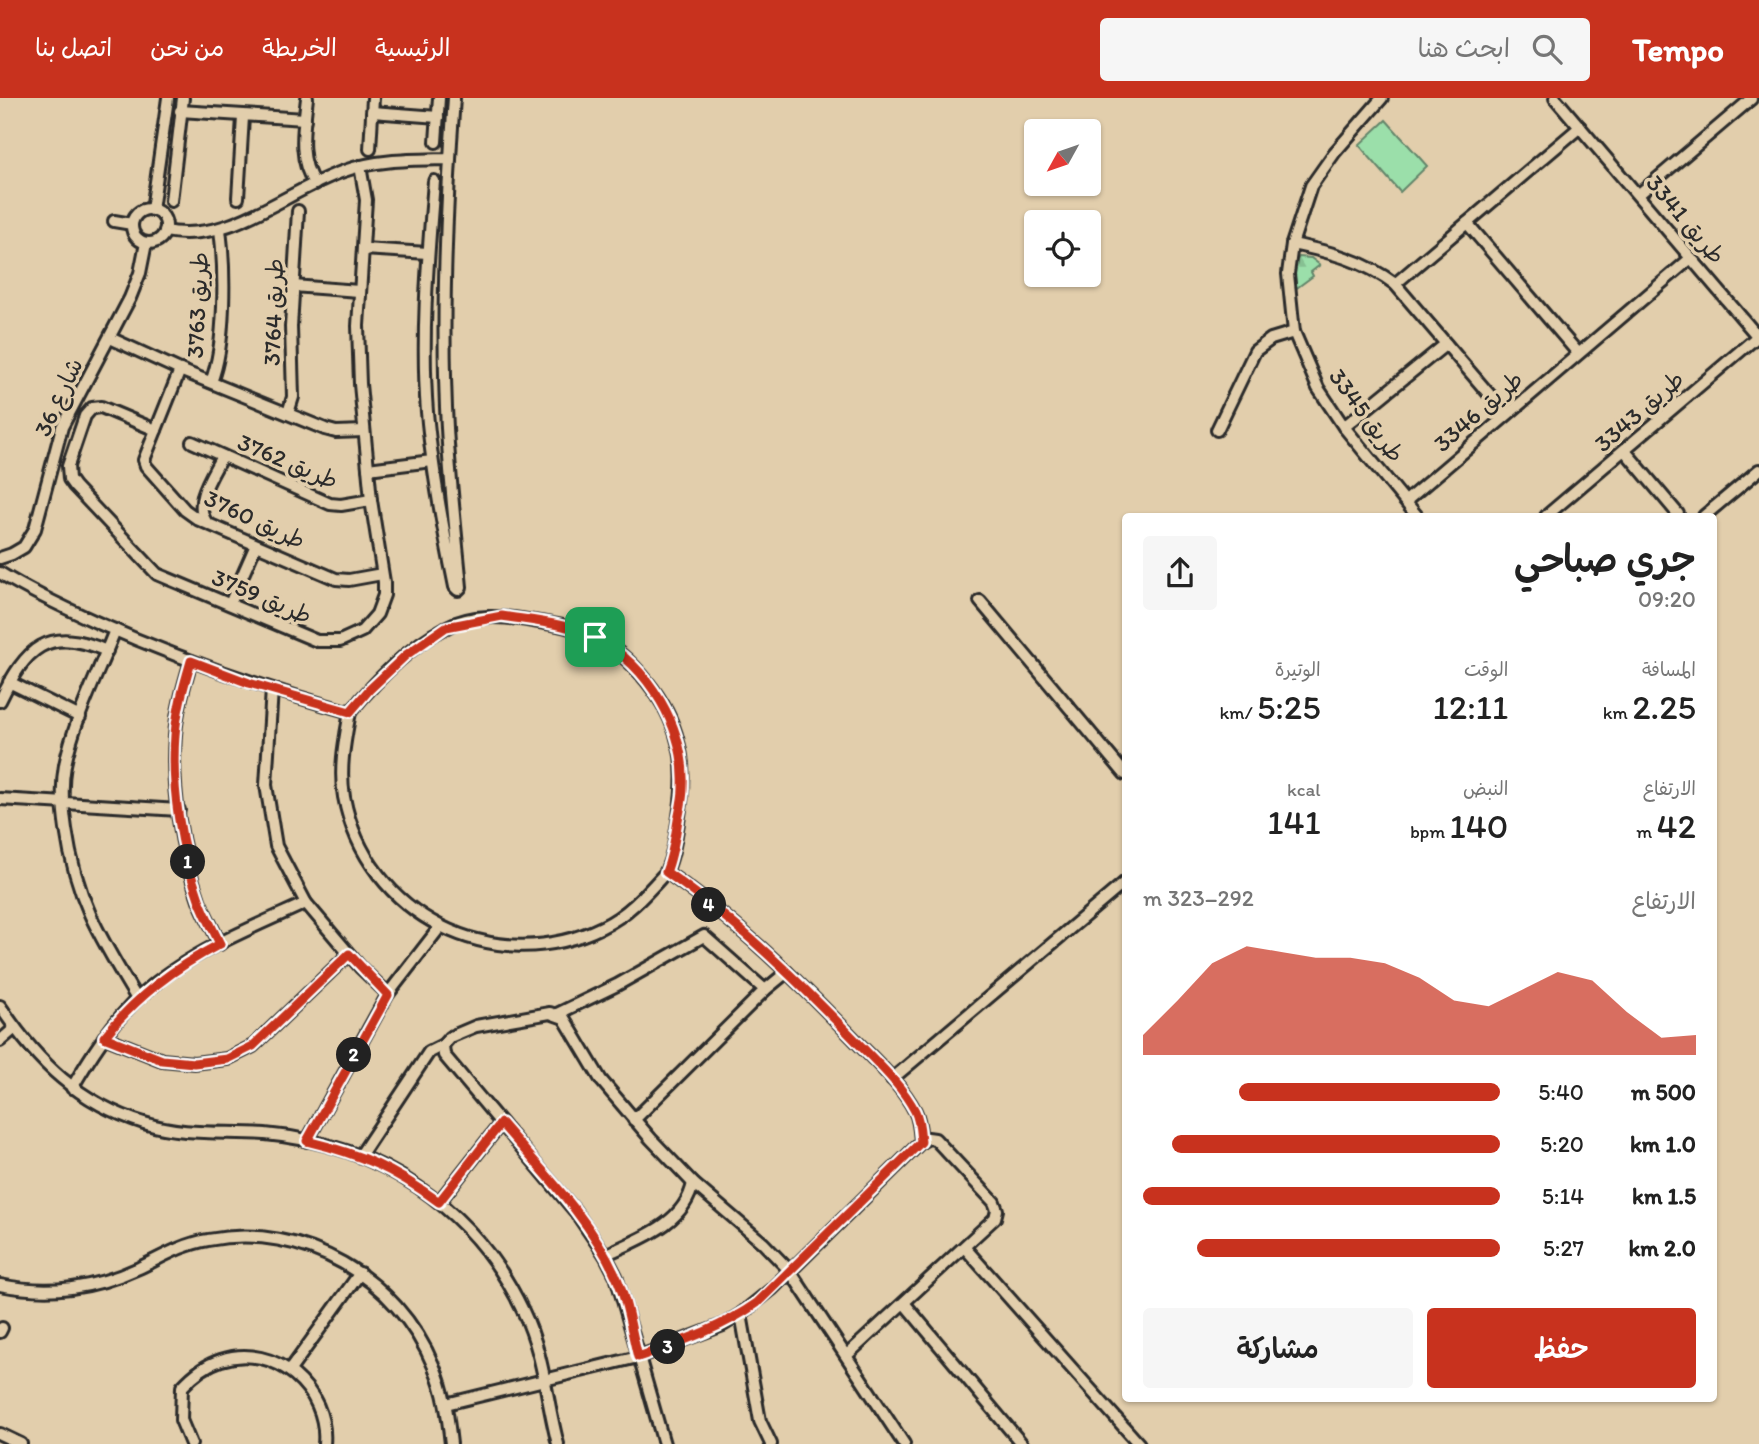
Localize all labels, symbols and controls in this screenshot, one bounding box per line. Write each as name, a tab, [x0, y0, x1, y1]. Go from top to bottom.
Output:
search box	[1100, 18, 1590, 81]
icon: search	[1528, 30, 1566, 68]
text: Tempo	[1632, 30, 1724, 69]
text: ابحث هنا	[1417, 32, 1510, 64]
text: اتصل بنا	[35, 33, 112, 62]
text: من نحن	[150, 33, 224, 62]
text: الخريطة	[262, 33, 337, 62]
text: الرئيسية	[375, 33, 450, 62]
north arrow	[1024, 119, 1101, 196]
map controls	[1024, 119, 1101, 287]
street label: طريق 3341	[1640, 168, 1732, 270]
button: locate	[1024, 210, 1101, 287]
street label: طريق 3763	[180, 251, 214, 359]
street label: طريق 3764	[257, 258, 289, 366]
street label: شارع 36	[27, 353, 91, 442]
street label: طريق 3345	[1323, 362, 1411, 468]
street label: طريق 3346	[1427, 364, 1529, 458]
street label: طريق 3343	[1588, 364, 1690, 458]
street label: طريق 3762	[233, 427, 343, 495]
street label: طريق 3760	[200, 483, 310, 555]
button: share	[1143, 536, 1217, 610]
text: جري صباحي	[1514, 536, 1696, 582]
street label: طريق 3759	[208, 562, 316, 630]
text: 09:20	[1638, 585, 1696, 613]
pin	[565, 607, 625, 667]
icon: arrive	[576, 618, 614, 656]
text: الوتيرة	[1275, 658, 1321, 681]
text: الوقت	[1464, 658, 1508, 681]
text: المسافة	[1642, 658, 1696, 681]
text: 5:25	[1257, 686, 1321, 728]
text: 12:11	[1433, 686, 1508, 728]
text: 2.25	[1632, 686, 1696, 728]
text: /km	[1220, 701, 1257, 724]
text: km	[1603, 701, 1632, 724]
text: النبض	[1463, 777, 1508, 800]
text: الارتفاع	[1643, 777, 1696, 800]
text: kcal	[1287, 778, 1321, 801]
text: 141	[1267, 801, 1321, 843]
text: 140	[1450, 805, 1508, 847]
text: 42	[1657, 805, 1696, 847]
text: bpm	[1410, 820, 1450, 843]
text: m	[1636, 820, 1657, 843]
pin: 1	[170, 844, 206, 880]
text: 1	[183, 850, 192, 873]
text: 292–323 m	[1143, 884, 1254, 912]
text: الارتفاع	[1632, 887, 1696, 915]
pin: 4	[692, 888, 726, 922]
text: 4	[703, 893, 714, 916]
pin: 2	[336, 1038, 372, 1072]
text: 2	[349, 1043, 359, 1066]
text: 5:40	[1538, 1078, 1584, 1106]
text: 500 m	[1631, 1078, 1696, 1106]
text: 5:20	[1540, 1130, 1584, 1158]
text: 1.0 km	[1630, 1130, 1696, 1158]
text: 5:14	[1542, 1182, 1584, 1210]
text: 1.5 km	[1632, 1182, 1696, 1210]
text: 5:27	[1543, 1234, 1584, 1262]
text: 2.0 km	[1628, 1234, 1696, 1262]
button: مشاركة	[1143, 1308, 1413, 1388]
button: حفظ	[1427, 1308, 1696, 1388]
pin: 3	[650, 1330, 686, 1364]
text: 3	[662, 1335, 673, 1358]

